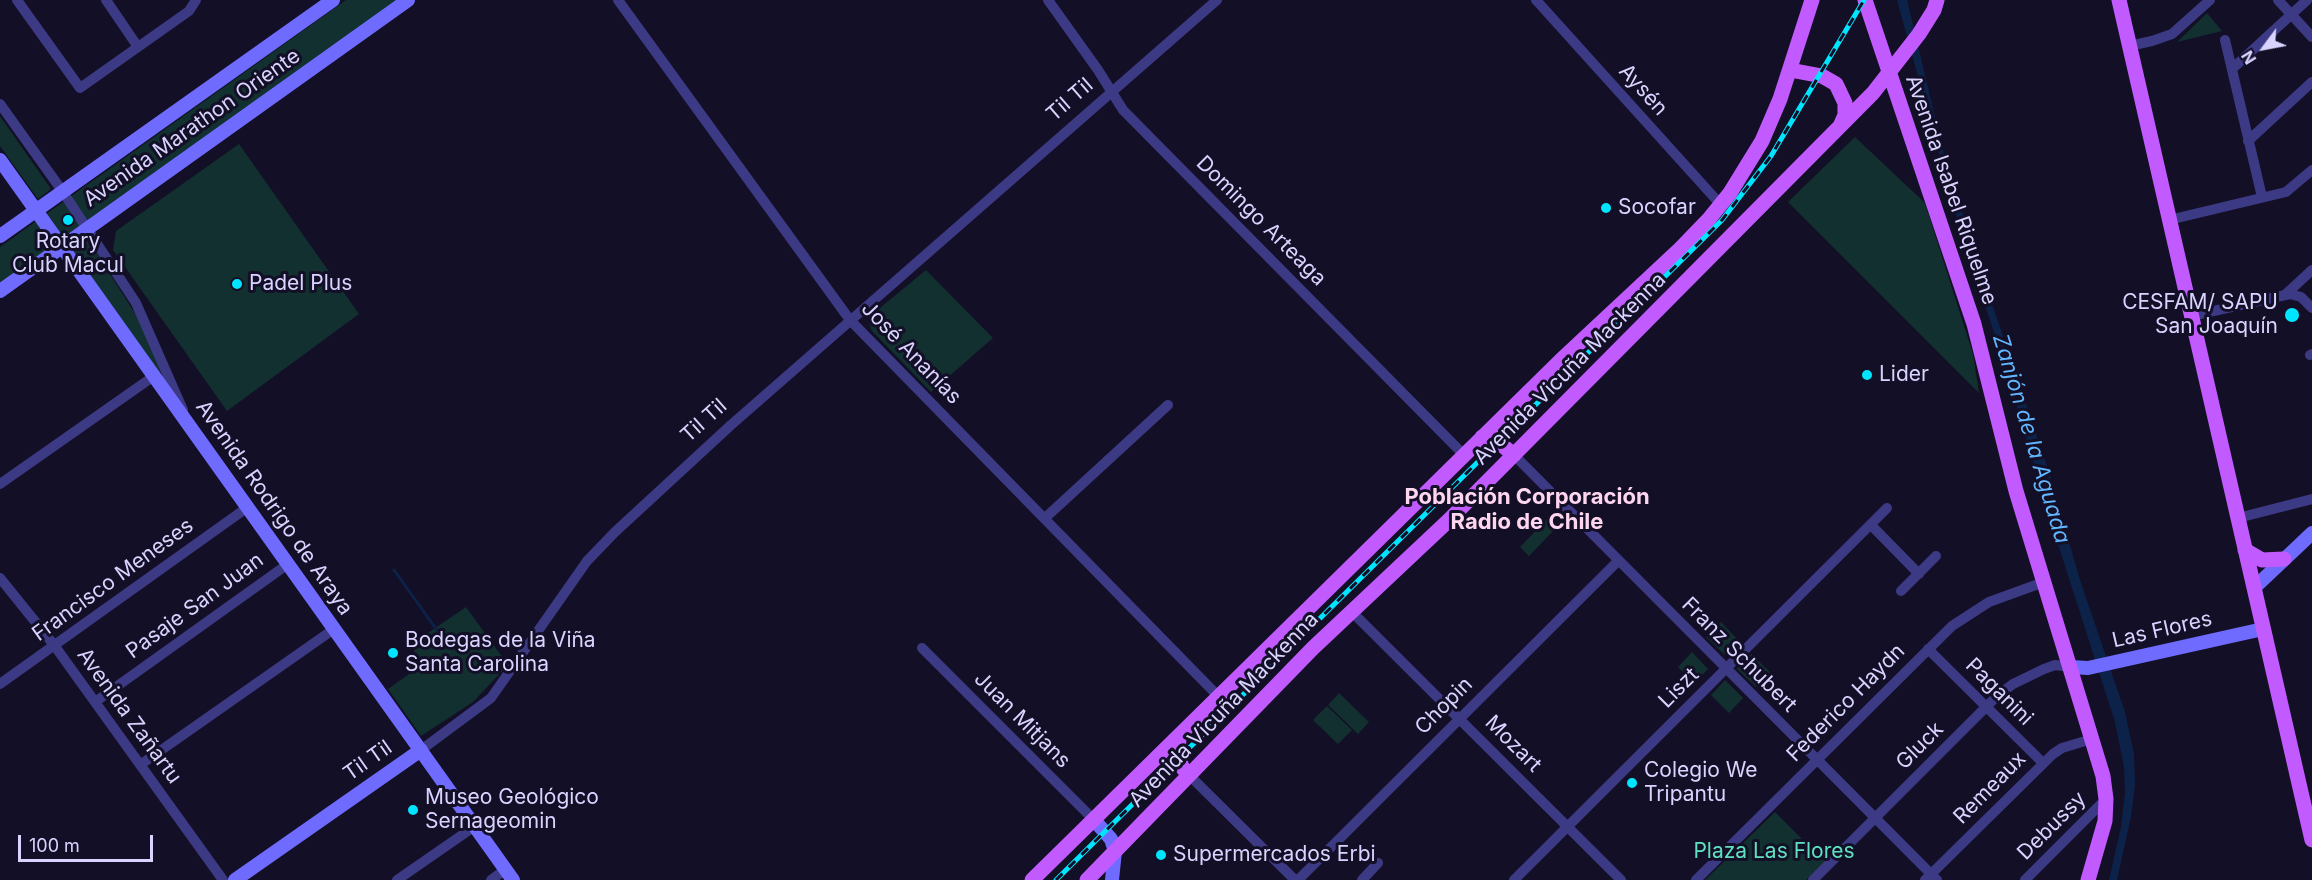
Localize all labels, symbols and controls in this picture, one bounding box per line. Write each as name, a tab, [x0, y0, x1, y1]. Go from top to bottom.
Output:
north arrow	[2234, 18, 2294, 78]
street label: Avenida Marathon Oriente	[79, 44, 305, 212]
text: N	[2237, 47, 2260, 68]
street label: Aysén	[1613, 59, 1673, 121]
street label: Avenida Isabel Riquelme	[1900, 72, 2002, 308]
street label: Til Til	[1042, 73, 1098, 127]
street label: Domingo Arteaga	[1191, 151, 1331, 291]
place label: Socofar	[1618, 195, 1696, 221]
marker: Socofar	[1599, 201, 1613, 215]
marker: Rotary Club Macul	[61, 213, 75, 227]
place label: Rotary Club Macul	[12, 229, 124, 279]
street label: Avenida Vicuña Mackenna	[1469, 268, 1671, 470]
place label: Padel Plus	[249, 271, 352, 297]
marker: Padel Plus	[230, 277, 244, 291]
place label: CESFAM/ SAPU San Joaquín	[2122, 290, 2278, 340]
street label: José Ananías	[856, 296, 966, 410]
marker: CESFAM/ SAPU San Joaquín	[2283, 306, 2301, 324]
water label: Zanjón de la Aguada	[1987, 331, 2075, 547]
place label: Lider	[1879, 362, 1929, 388]
marker: Lider	[1860, 368, 1874, 382]
street label: Til Til	[676, 394, 732, 448]
street label: Avenida Rodrigo de Araya	[190, 396, 358, 620]
district label: Población Corporación Radio de Chile	[1404, 484, 1650, 536]
street label: Francisco Meneses	[28, 513, 198, 647]
street label: Pasaje San Juan	[121, 548, 269, 664]
street label: Franz Schubert	[1676, 592, 1802, 718]
street label: Las Flores	[2110, 606, 2214, 654]
street label: Avenida Vicuña Mackenna	[1124, 607, 1324, 813]
place label: Bodegas de la Viña Santa Carolina	[405, 628, 596, 678]
street label: Federico Haydn	[1782, 639, 1910, 767]
street label: Avenida Zañartu	[71, 643, 187, 789]
marker: Bodegas de la Viña Santa Carolina	[386, 646, 400, 660]
street label: Paganini	[1960, 653, 2038, 731]
street label: Liszt	[1654, 663, 1704, 713]
street label: Juan Mitjans	[969, 667, 1075, 773]
street label: Chopin	[1410, 672, 1478, 740]
street label: Mozart	[1479, 710, 1547, 778]
street label: Gluck	[1891, 717, 1949, 775]
street label: Til Til	[339, 735, 397, 787]
street label: Remeaux	[1949, 747, 2031, 829]
place label: Colegio We Tripantu	[1644, 758, 1758, 808]
marker: Colegio We Tripantu	[1625, 776, 1639, 790]
place label: Museo Geológico Sernageomin	[425, 785, 599, 835]
street label: Debussy	[2012, 786, 2092, 866]
marker: Museo Geológico Sernageomin	[406, 803, 420, 817]
scale bar	[21, 823, 156, 861]
text: 100 m	[29, 835, 80, 856]
park label: Plaza Las Flores	[1693, 839, 1855, 865]
place label: Supermercados Erbi	[1173, 842, 1376, 868]
marker: Supermercados Erbi	[1154, 848, 1168, 862]

